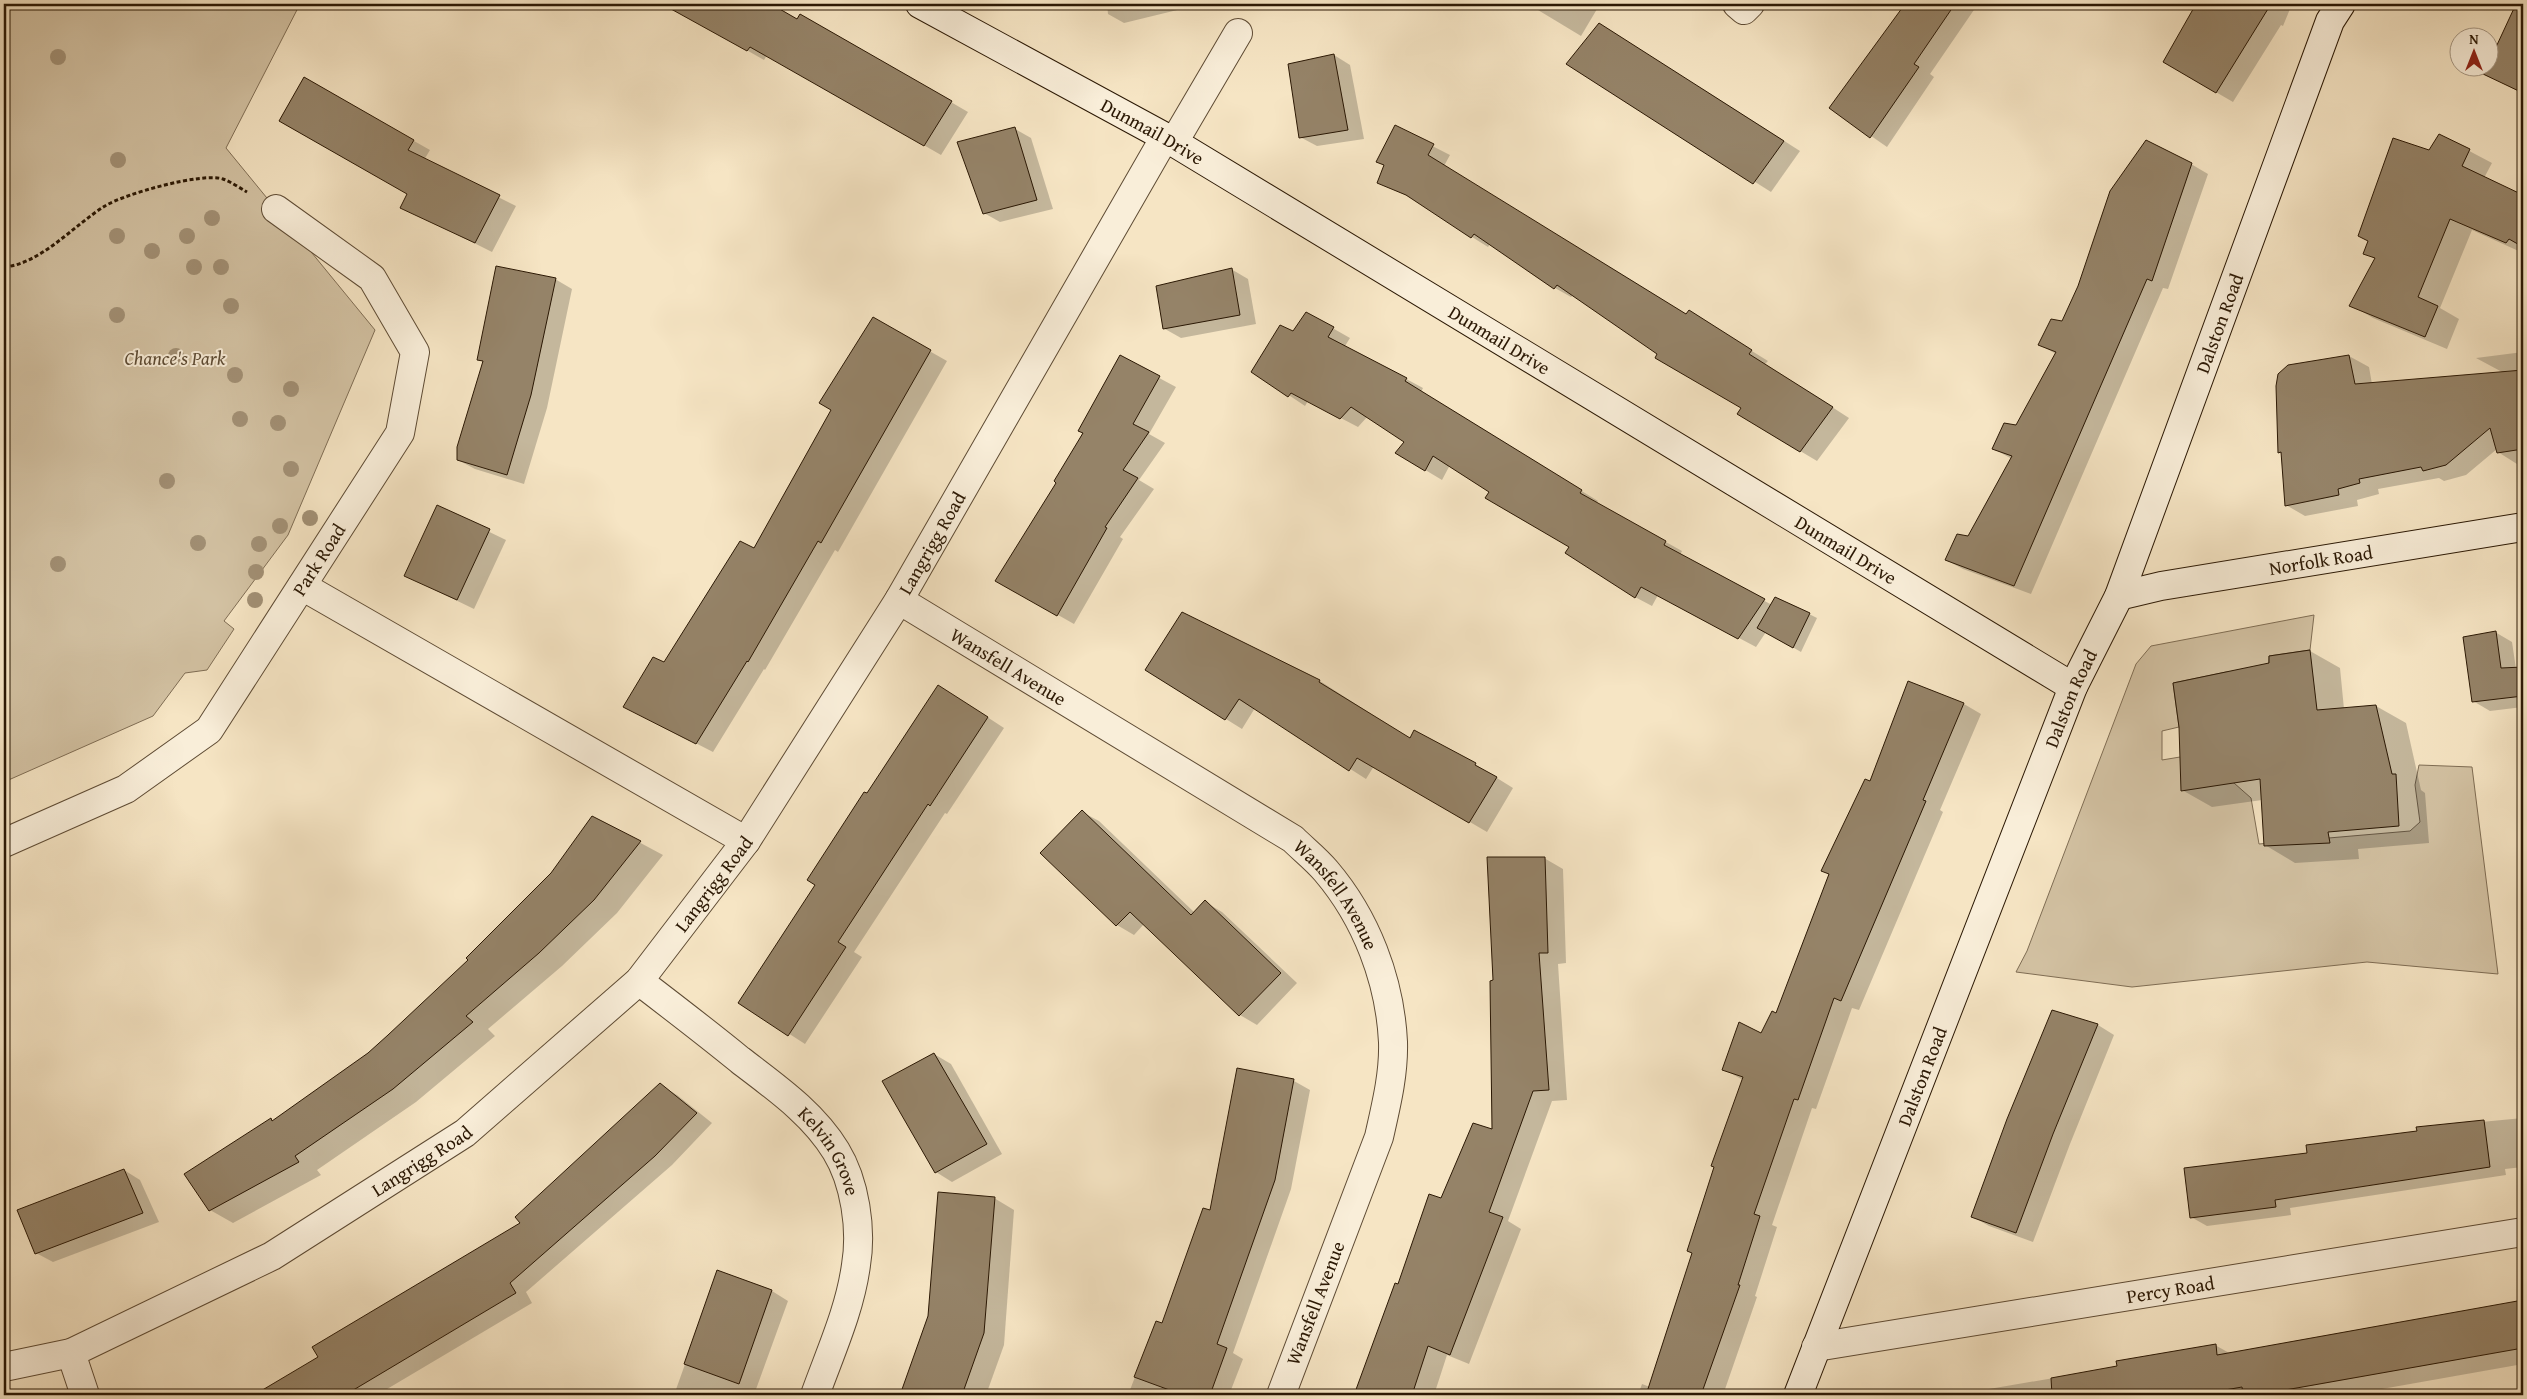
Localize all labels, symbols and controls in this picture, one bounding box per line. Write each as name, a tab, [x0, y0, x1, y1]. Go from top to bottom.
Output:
north arrow	[2450, 28, 2500, 78]
text: N	[2469, 29, 2479, 49]
street label: Dunmail Drive	[1096, 91, 1210, 172]
street label: Dalston Road	[2188, 269, 2251, 377]
street label: Dunmail Drive	[1443, 298, 1556, 381]
park label: Chance's Park	[125, 344, 226, 372]
street label: Langrigg Road	[891, 486, 973, 600]
street label: Dunmail Drive	[1790, 508, 1902, 591]
street label: Park Road	[285, 517, 353, 601]
street label: Norfolk Road	[2267, 538, 2376, 582]
street label: Wansfell Avenue	[945, 620, 1072, 712]
street label: Dalston Road	[2037, 644, 2104, 752]
street label: Langrigg Road	[667, 829, 760, 938]
street label: Wansfell Avenue	[1287, 832, 1385, 954]
street label: Dalston Road	[1890, 1022, 1954, 1130]
street label: Kelvin Grove	[792, 1100, 867, 1198]
street label: Langrigg Road	[366, 1118, 479, 1203]
street label: Wansfell Avenue	[1278, 1237, 1352, 1369]
street label: Percy Road	[2124, 1268, 2217, 1310]

